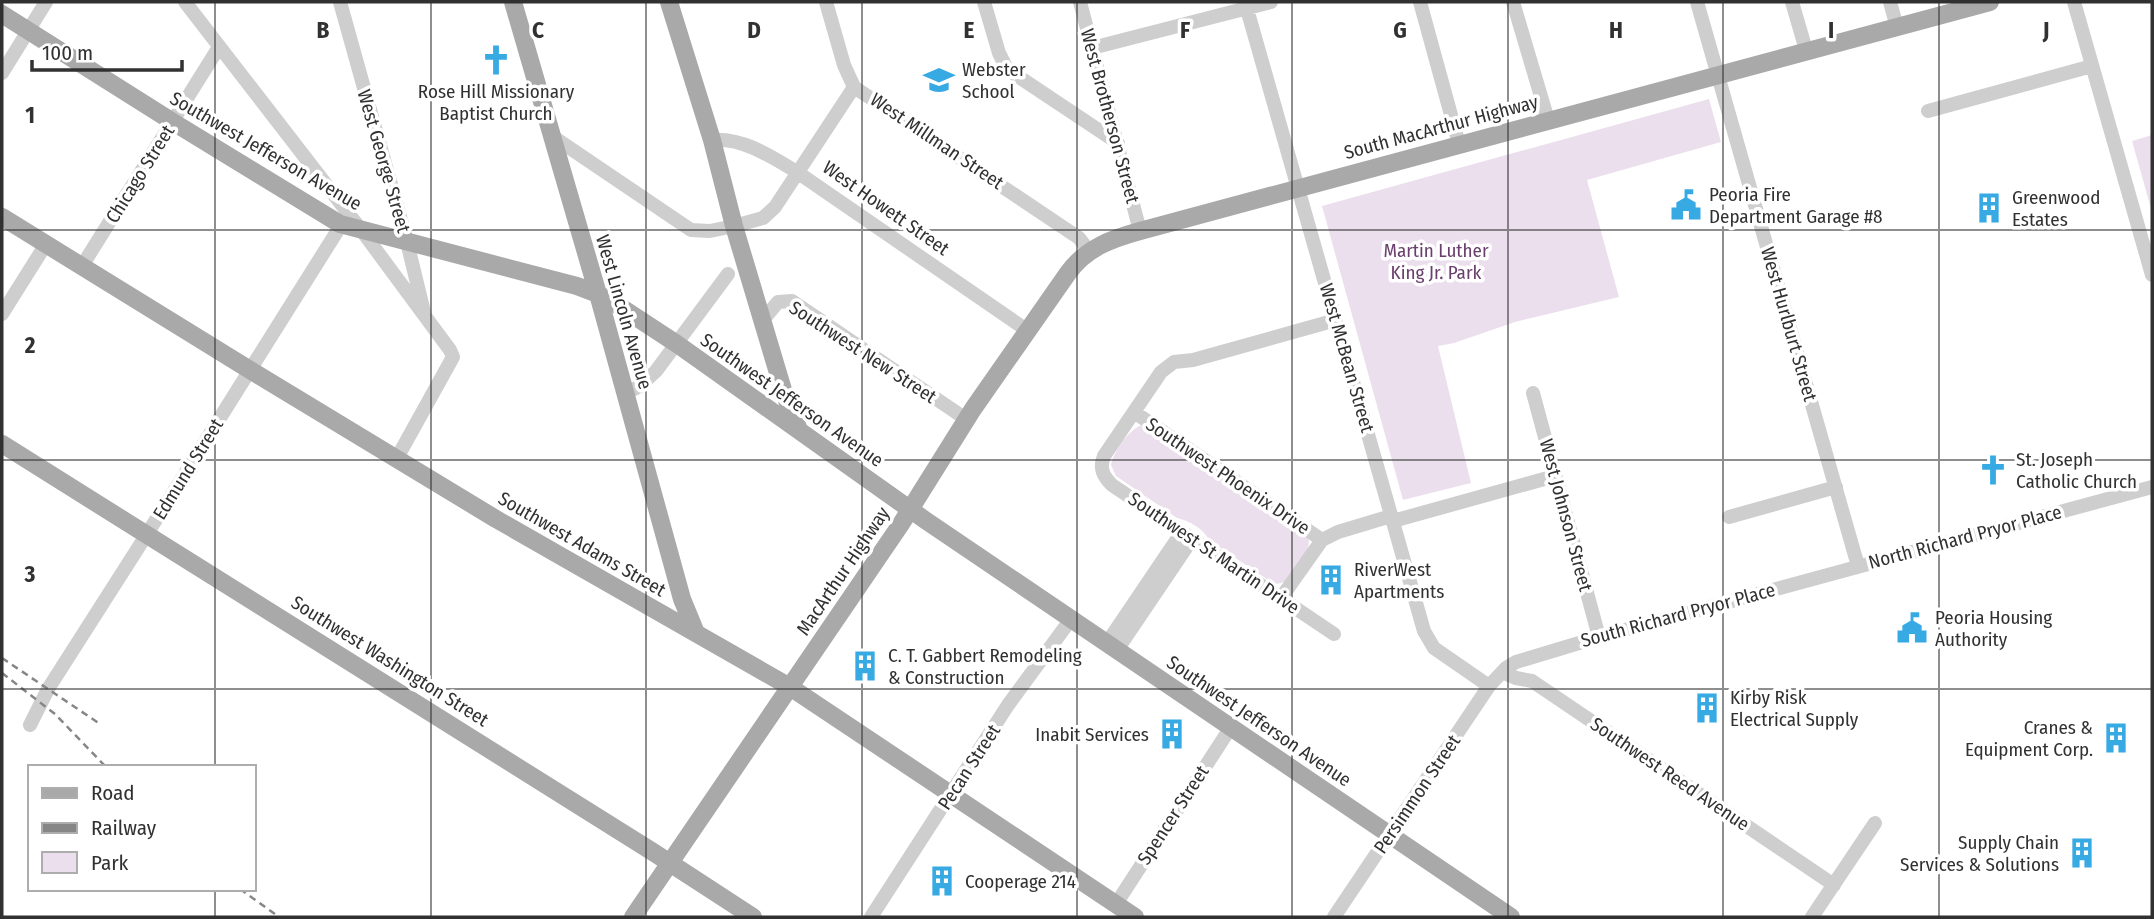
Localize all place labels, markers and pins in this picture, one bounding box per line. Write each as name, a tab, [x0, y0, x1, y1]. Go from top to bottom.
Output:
church icon: Rose Hill Missionary Baptist Church	[479, 43, 513, 77]
place label: Webster School	[962, 58, 1026, 103]
school or university icon: Webster School	[922, 63, 956, 97]
place label: Rose Hill Missionary Baptist Church	[418, 80, 575, 125]
place label: Peoria Fire Department Garage #8	[1709, 183, 1883, 228]
place label: Greenwood Estates	[2012, 186, 2100, 231]
public building icon: Peoria Fire Department Garage #8	[1669, 188, 1703, 222]
building icon: Greenwood Estates	[1972, 191, 2006, 225]
place label: St. Joseph Catholic Church	[2016, 448, 2137, 493]
church icon: St. Joseph Catholic Church	[1976, 453, 2010, 487]
place label: RiverWest Apartments	[1354, 558, 1444, 603]
building icon: RiverWest Apartments	[1314, 563, 1348, 597]
place label: Peoria Housing Authority	[1935, 606, 2052, 651]
public building icon: Peoria Housing Authority	[1895, 611, 1929, 645]
place label: C. T. Gabbert Remodeling & Construction	[888, 644, 1082, 689]
building icon: C. T. Gabbert Remodeling & Construction	[848, 649, 882, 683]
place label: Kirby Risk Electrical Supply	[1730, 686, 1859, 731]
building icon: Kirby Risk Electrical Supply	[1690, 691, 1724, 725]
place label: Cranes & Equipment Corp.	[1965, 716, 2093, 761]
building icon: Inabit Services	[1155, 717, 1189, 751]
building icon: Cranes & Equipment Corp.	[2099, 721, 2133, 755]
place label: Inabit Services	[1035, 723, 1149, 746]
place label: Supply Chain Services & Solutions	[1900, 831, 2059, 876]
building icon: Supply Chain Services & Solutions	[2065, 836, 2099, 870]
building icon: Cooperage 214	[925, 864, 959, 898]
place label: Cooperage 214	[965, 870, 1076, 893]

